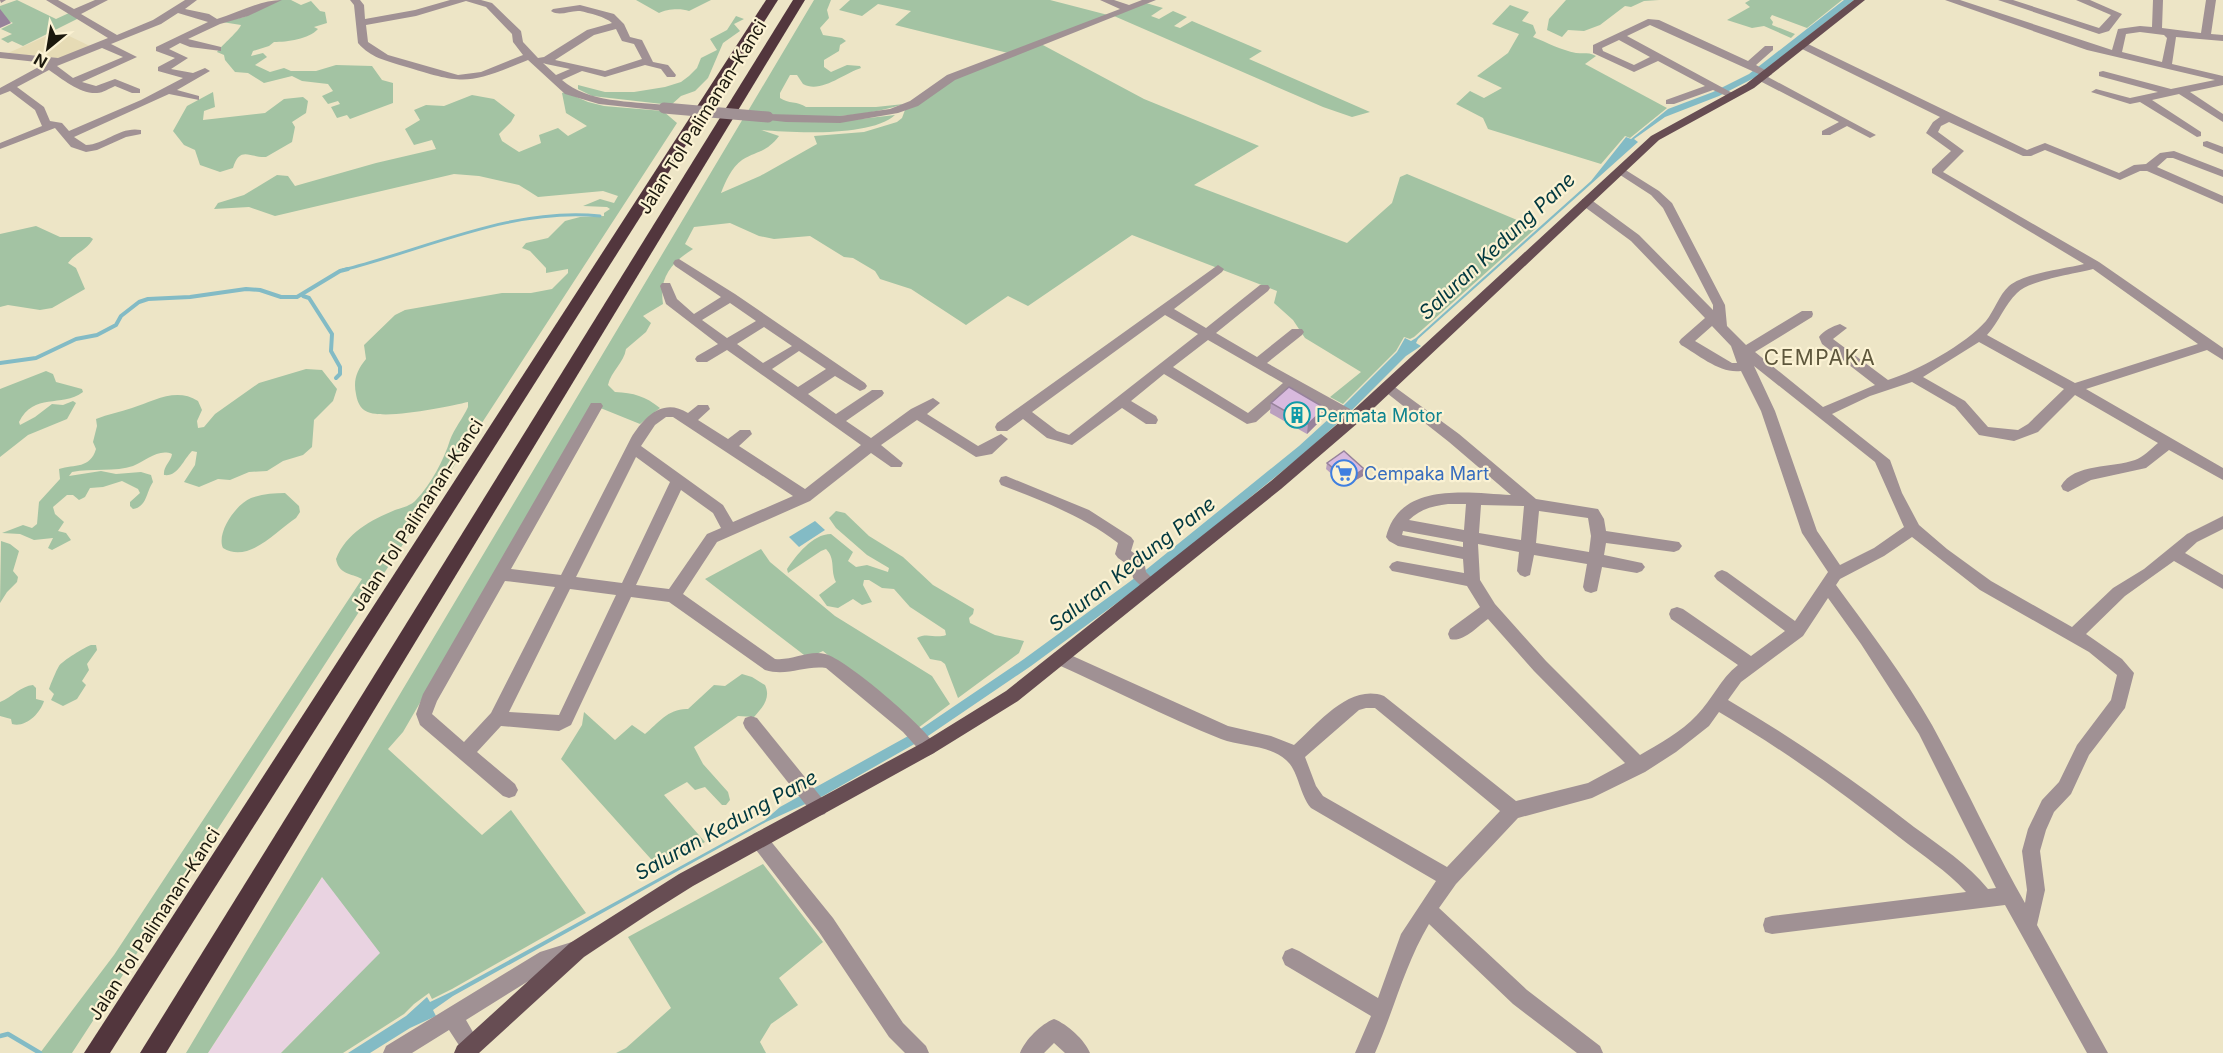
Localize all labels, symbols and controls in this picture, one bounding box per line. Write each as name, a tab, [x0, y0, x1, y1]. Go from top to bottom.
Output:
street label: Jalan Tol Palimanan–Kanci	[633, 16, 771, 218]
north arrow	[18, 18, 78, 78]
text: N	[30, 49, 51, 73]
water label: Saluran Kedung Pane	[1414, 167, 1580, 325]
district label: CEMPAKA	[1764, 345, 1876, 370]
building icon: Permata Motor	[1282, 400, 1312, 430]
place label: Permata Motor	[1316, 405, 1443, 426]
street label: Jalan Tol Palimanan–Kanci	[347, 415, 487, 615]
supermarket icon: Cempaka Mart	[1329, 458, 1359, 488]
place label: Cempaka Mart	[1364, 463, 1489, 484]
water label: Saluran Kedung Pane	[1044, 491, 1220, 637]
water label: Saluran Kedung Pane	[631, 765, 821, 885]
street label: Jalan Tol Palimanan–Kanci	[84, 824, 224, 1024]

